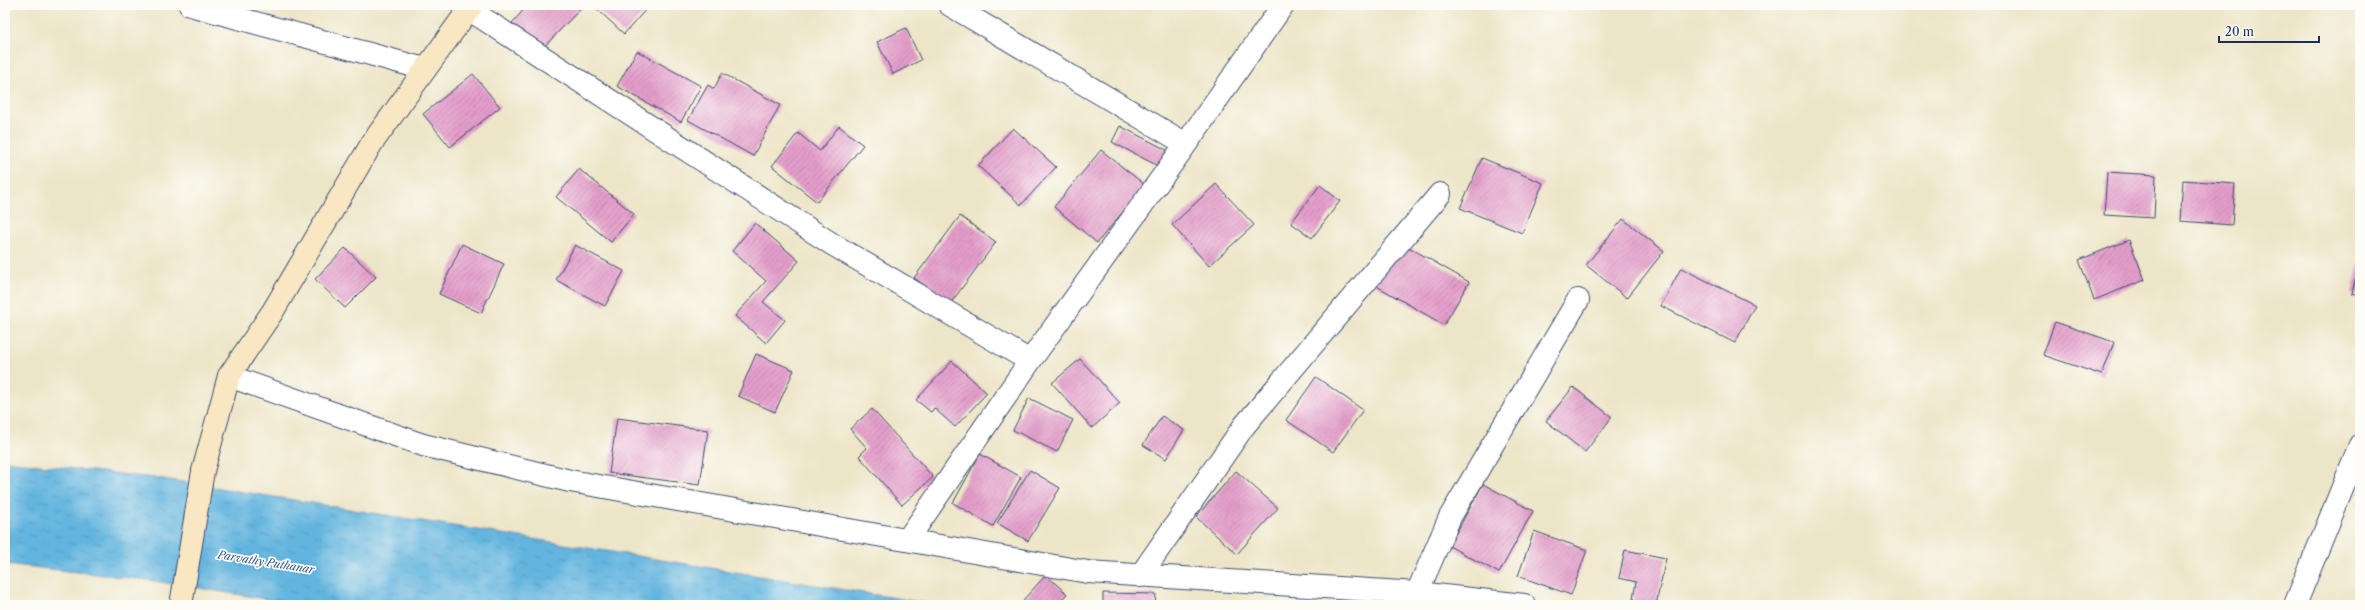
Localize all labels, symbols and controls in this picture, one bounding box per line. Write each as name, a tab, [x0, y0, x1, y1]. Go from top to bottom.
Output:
scale bar	[2219, 18, 2319, 44]
text: 20 m	[2225, 24, 2254, 39]
water label: Parvathy Puthanar	[216, 547, 316, 577]

